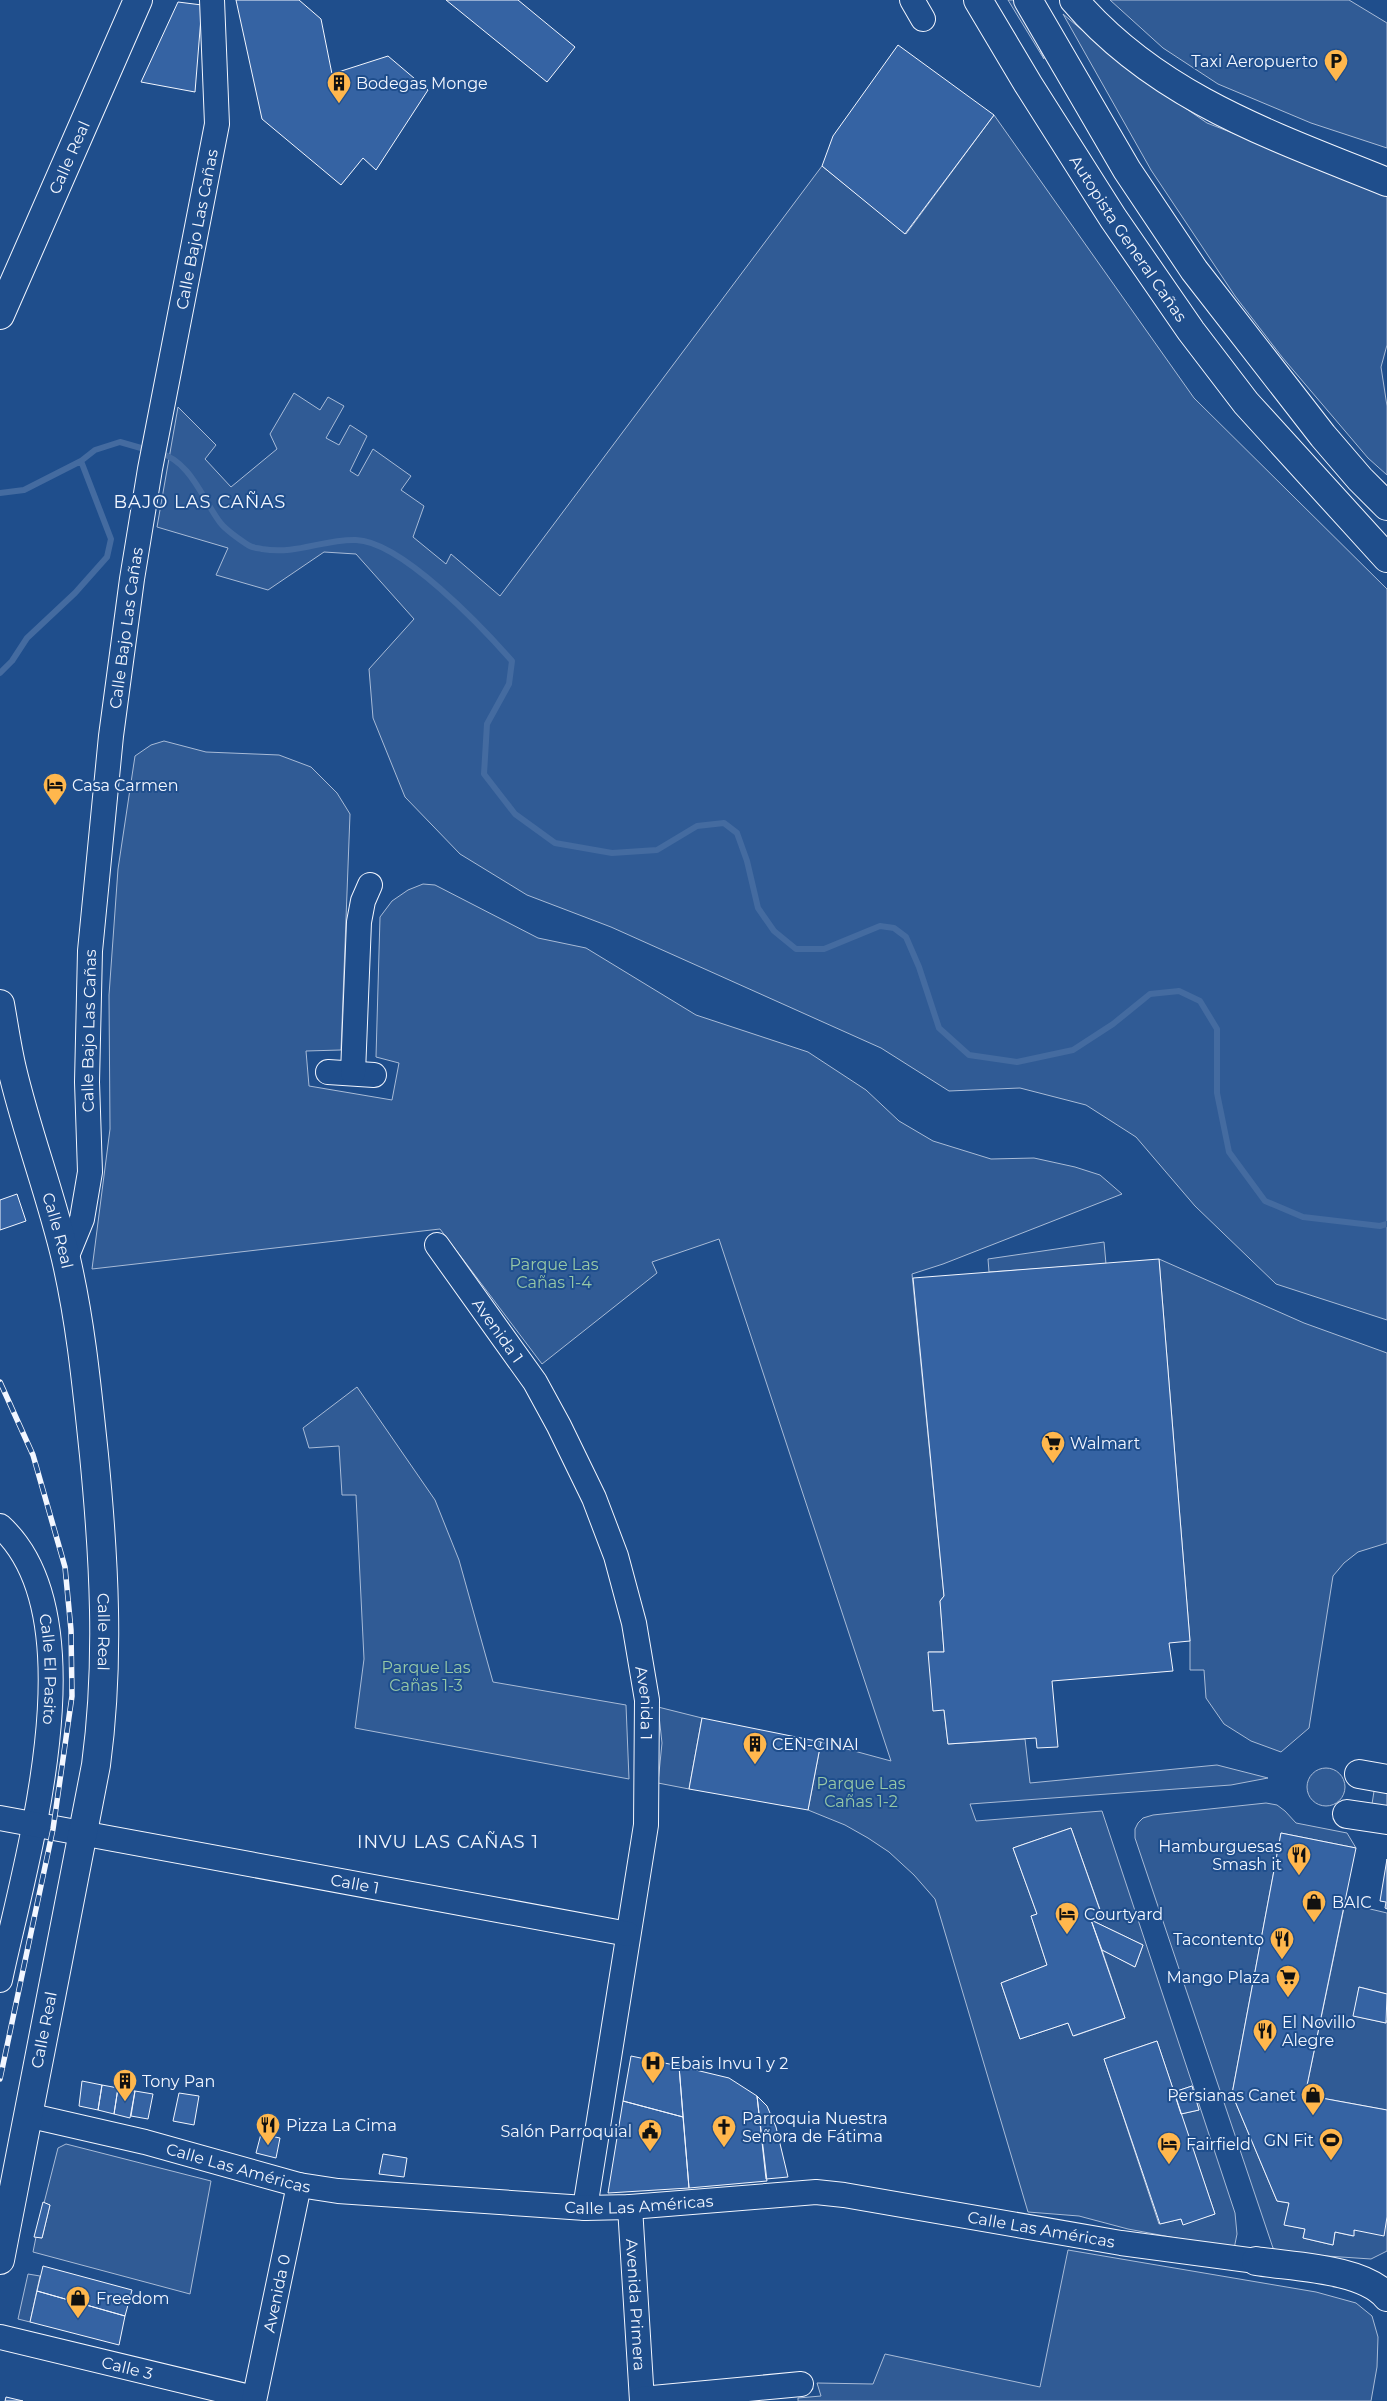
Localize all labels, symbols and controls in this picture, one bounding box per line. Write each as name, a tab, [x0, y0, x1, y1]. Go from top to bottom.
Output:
parking icon: Taxi Aeropuerto	[1323, 48, 1349, 82]
place label: Taxi Aeropuerto	[1191, 52, 1318, 71]
building icon: Bodegas Monge	[326, 70, 352, 104]
place label: Bodegas Monge	[356, 74, 488, 93]
street label: Calle Real	[45, 118, 93, 197]
street label: Calle Bajo Las Cañas	[172, 147, 221, 311]
street label: Autopista General Cañas	[1066, 152, 1191, 325]
district label: BAJO LAS CAÑAS	[114, 491, 286, 513]
street label: Calle Bajo Las Cañas	[105, 546, 147, 710]
hotel icon: Casa Carmen	[42, 772, 68, 806]
place label: Casa Carmen	[72, 776, 179, 795]
street label: Calle Bajo Las Cañas	[77, 949, 100, 1113]
street label: Calle Real	[39, 1190, 77, 1270]
park label: Parque Las Cañas 1-4	[509, 1255, 599, 1292]
street label: Avenida 1	[469, 1295, 528, 1366]
supermarket icon: Walmart	[1040, 1430, 1066, 1464]
place label: Walmart	[1070, 1434, 1141, 1453]
street label: Calle Real	[94, 1593, 114, 1671]
street label: Calle El Pasito	[36, 1612, 60, 1725]
park label: Parque Las Cañas 1-3	[381, 1658, 471, 1695]
street label: Avenida 1	[632, 1664, 657, 1740]
building icon: CEN-CINAI	[742, 1731, 768, 1765]
place label: CEN-CINAI	[772, 1735, 859, 1754]
park label: Parque Las Cañas 1-2	[816, 1774, 906, 1811]
district label: INVU LAS CAÑAS 1	[357, 1831, 539, 1853]
place label: Hamburguesas Smash it	[1158, 1837, 1283, 1874]
restaurant icon: Hamburguesas Smash it	[1286, 1842, 1312, 1876]
street label: Calle 1	[329, 1870, 381, 1897]
shop icon: BAIC	[1301, 1889, 1327, 1923]
place label: BAIC	[1332, 1893, 1372, 1912]
hotel icon: Courtyard	[1054, 1901, 1080, 1935]
place label: Courtyard	[1084, 1905, 1163, 1924]
restaurant icon: Tacontento	[1269, 1926, 1295, 1960]
place label: Tacontento	[1173, 1930, 1264, 1949]
supermarket icon: Mango Plaza	[1275, 1964, 1301, 1998]
place label: Mango Plaza	[1166, 1968, 1270, 1987]
street label: Calle Real	[27, 1990, 61, 2070]
place label: El Novillo Alegre	[1282, 2013, 1356, 2050]
restaurant icon: El Novillo Alegre	[1252, 2018, 1278, 2052]
hospital icon: Ebais Invu 1 y 2	[640, 2050, 666, 2084]
place label: Ebais Invu 1 y 2	[670, 2054, 788, 2073]
building icon: Tony Pan	[112, 2068, 138, 2102]
place label: Tony Pan	[142, 2072, 215, 2091]
shop icon: Persianas Canet	[1300, 2082, 1326, 2116]
place label: Persianas Canet	[1167, 2086, 1296, 2105]
place label: Parroquia Nuestra Señora de Fátima	[742, 2109, 888, 2146]
restaurant icon: Pizza La Cima	[255, 2112, 281, 2146]
church icon: Parroquia Nuestra Señora de Fátima	[711, 2114, 737, 2148]
place label: Pizza La Cima	[286, 2116, 397, 2135]
public building icon: Salón Parroquial	[637, 2118, 663, 2152]
place label: Salón Parroquial	[501, 2122, 632, 2141]
sports icon: GN Fit	[1318, 2127, 1344, 2161]
hotel icon: Fairfield	[1156, 2131, 1182, 2165]
place label: GN Fit	[1264, 2131, 1315, 2150]
place label: Fairfield	[1186, 2135, 1251, 2154]
street label: Calle Las Américas	[164, 2139, 312, 2196]
street label: Calle Las Américas	[564, 2191, 714, 2217]
street label: Calle Las Américas	[966, 2207, 1117, 2251]
street label: Avenida Primera	[622, 2238, 650, 2371]
street label: Avenida 0	[259, 2252, 294, 2334]
shop icon: Freedom	[65, 2285, 91, 2319]
place label: Freedom	[96, 2289, 169, 2308]
street label: Calle 3	[100, 2352, 155, 2383]

